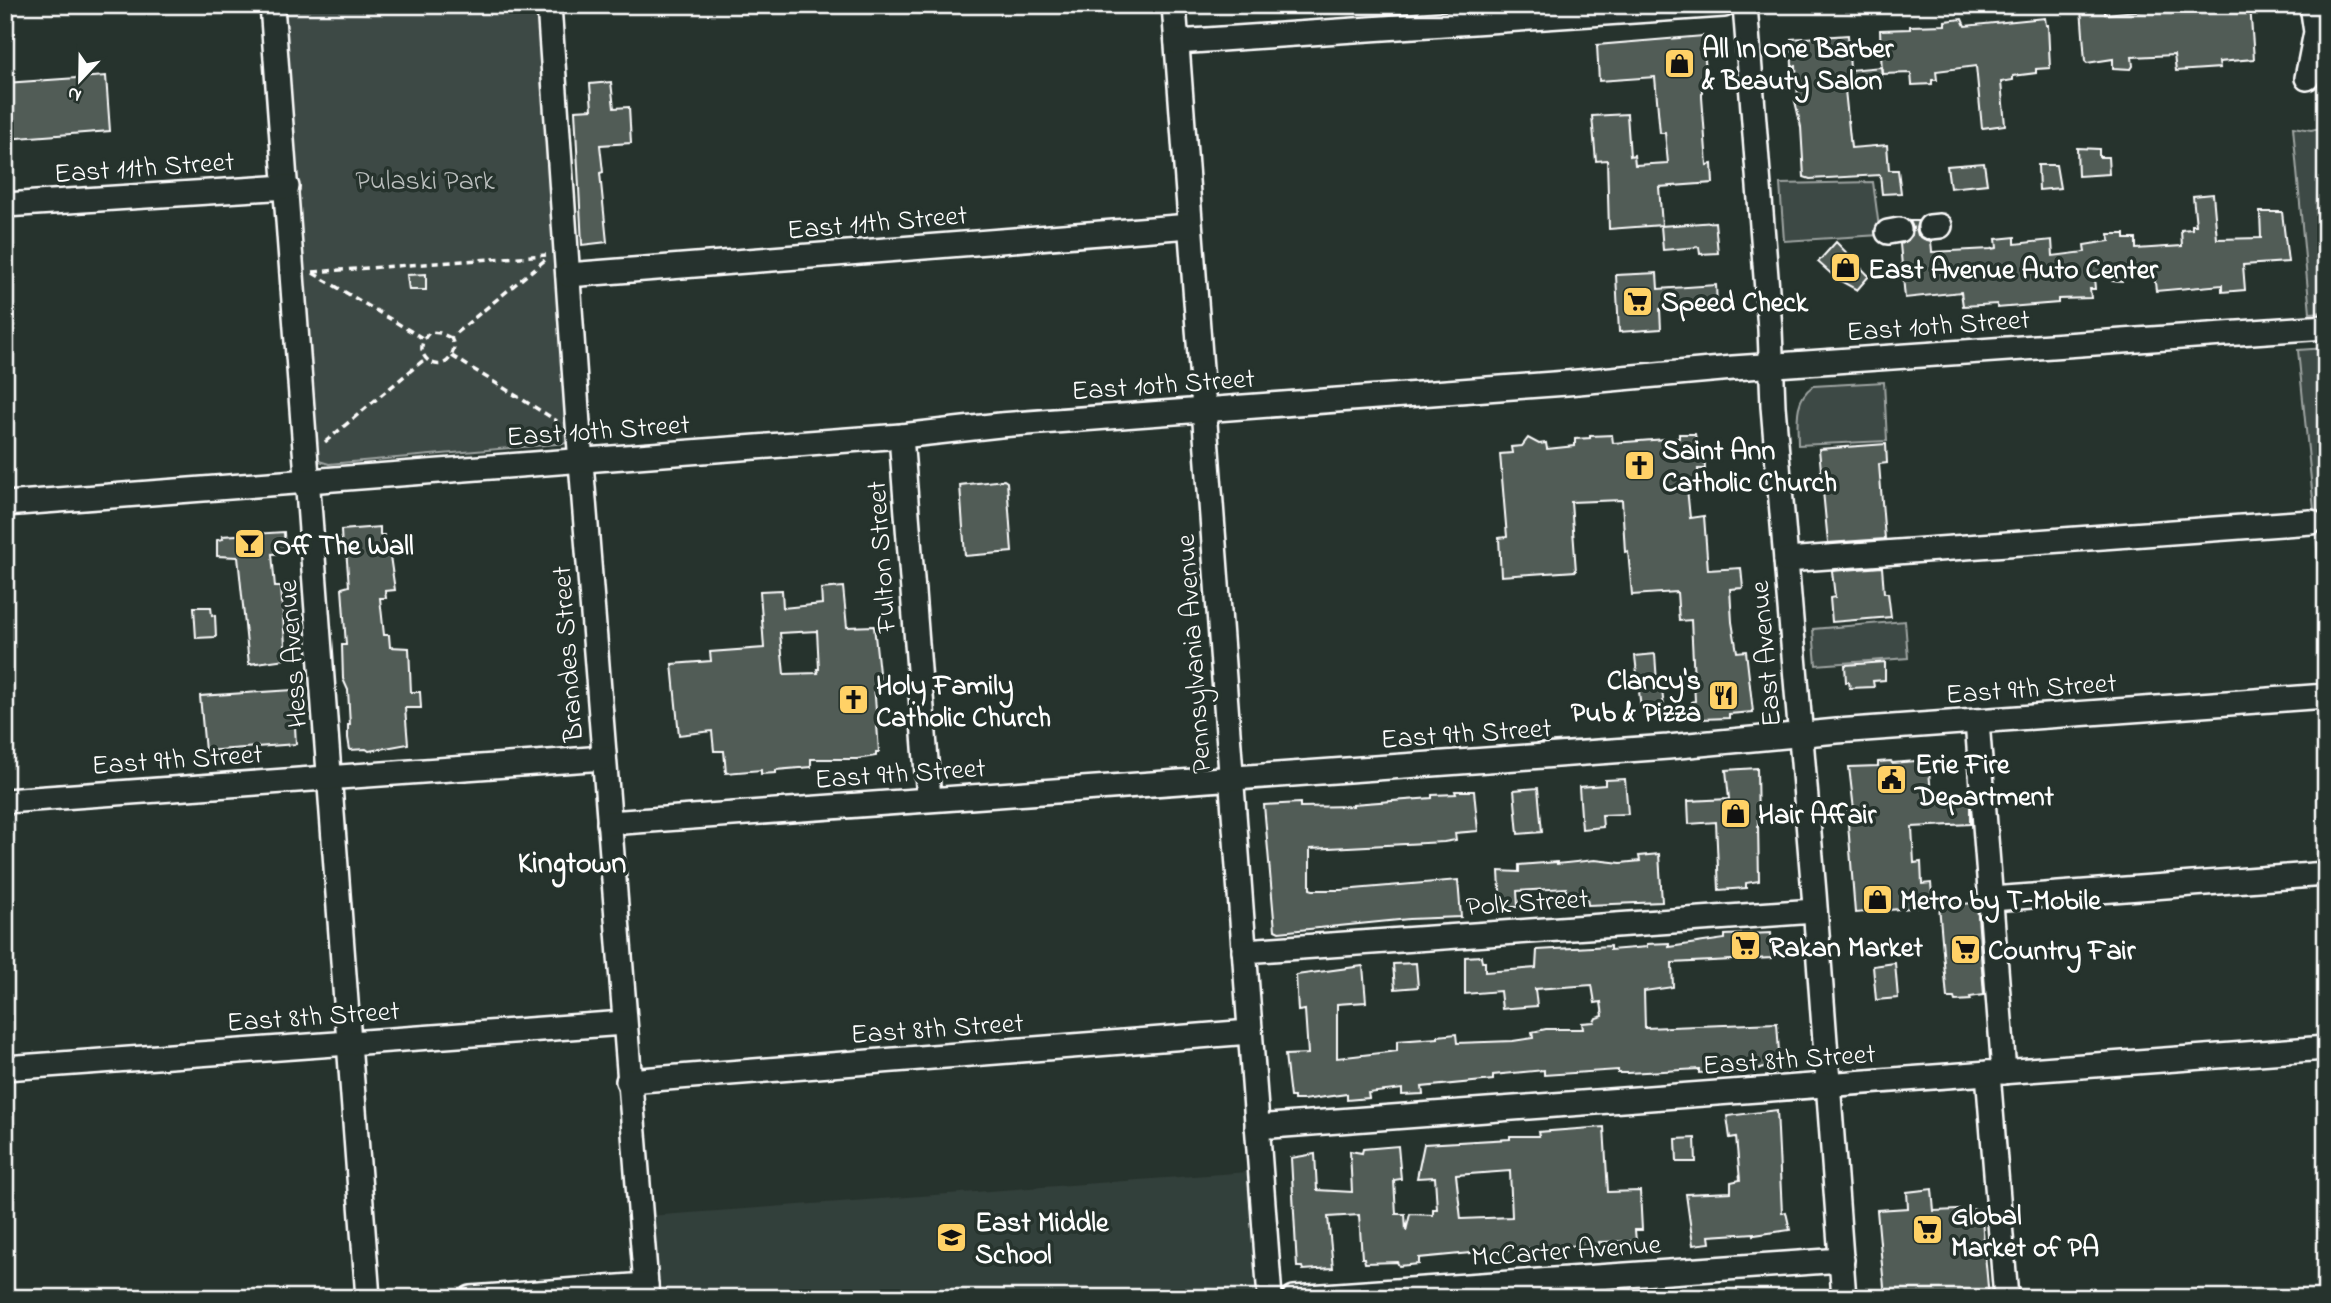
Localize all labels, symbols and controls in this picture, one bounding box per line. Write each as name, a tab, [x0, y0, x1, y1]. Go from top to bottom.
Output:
place label: All In One Barber & Beauty Salon	[1701, 30, 1895, 103]
north arrow	[46, 46, 116, 116]
shop icon: All In One Barber & Beauty Salon	[1662, 46, 1696, 80]
text: N	[63, 78, 86, 108]
street label: East 11th Street	[53, 143, 236, 196]
park label: Pulaski Park	[355, 162, 495, 203]
street label: East 11th Street	[785, 196, 969, 253]
shop icon: East Avenue Auto Center	[1828, 251, 1862, 285]
place label: East Avenue Auto Center	[1868, 251, 2159, 292]
supermarket icon: Speed Check	[1621, 284, 1655, 318]
place label: Speed Check	[1661, 284, 1809, 325]
street label: East 10th Street	[1845, 301, 2031, 354]
street label: East 10th Street	[1070, 360, 1256, 413]
street label: East 10th Street	[505, 406, 691, 459]
place label: Saint Ann Catholic Church	[1662, 432, 1837, 505]
church icon: Saint Ann Catholic Church	[1622, 448, 1656, 482]
street label: Fulton Street	[858, 479, 909, 635]
bar icon: Off The Wall	[233, 527, 267, 561]
place label: Off The Wall	[273, 527, 414, 568]
street label: Pennsylvania Avenue	[1167, 532, 1224, 775]
street label: Brandes Street	[543, 564, 596, 744]
street label: Hess Avenue	[269, 578, 320, 729]
street label: East Avenue	[1741, 578, 1794, 728]
place label: Clancy's Pub & Pizza	[1571, 662, 1701, 735]
street label: East 9th Street	[1944, 664, 2118, 717]
place label: Holy Family Catholic Church	[876, 667, 1051, 740]
restaurant icon: Clancy's Pub & Pizza	[1707, 678, 1741, 712]
church icon: Holy Family Catholic Church	[836, 683, 870, 717]
street label: East 9th Street	[1379, 709, 1553, 762]
street label: East 9th Street	[90, 735, 264, 788]
place label: Erie Fire Department	[1913, 746, 2055, 819]
street label: East 9th Street	[813, 749, 987, 802]
public building icon: Erie Fire Department	[1875, 762, 1909, 796]
shop icon: Hair Affair	[1718, 796, 1752, 830]
place label: Hair Affair	[1758, 796, 1878, 837]
district label: Kingtown	[518, 843, 626, 888]
street label: Polk Street	[1465, 880, 1590, 929]
shop icon: Metro by T-Mobile	[1860, 882, 1894, 916]
place label: Metro by T-Mobile	[1900, 882, 2102, 923]
supermarket icon: Rakan Market	[1729, 929, 1763, 963]
place label: Rakan Market	[1769, 929, 1923, 970]
supermarket icon: Country Fair	[1948, 932, 1982, 966]
place label: Country Fair	[1988, 932, 2137, 973]
street label: East 8th Street	[225, 992, 401, 1045]
street label: East 8th Street	[849, 1004, 1025, 1057]
street label: East 8th Street	[1701, 1035, 1877, 1088]
place label: Global Market of PA	[1951, 1197, 2099, 1270]
place label: East Middle School	[975, 1204, 1110, 1277]
supermarket icon: Global Market of PA	[1911, 1213, 1945, 1247]
school or university icon: East Middle School	[935, 1220, 969, 1254]
street label: McCarter Avenue	[1470, 1225, 1663, 1280]

